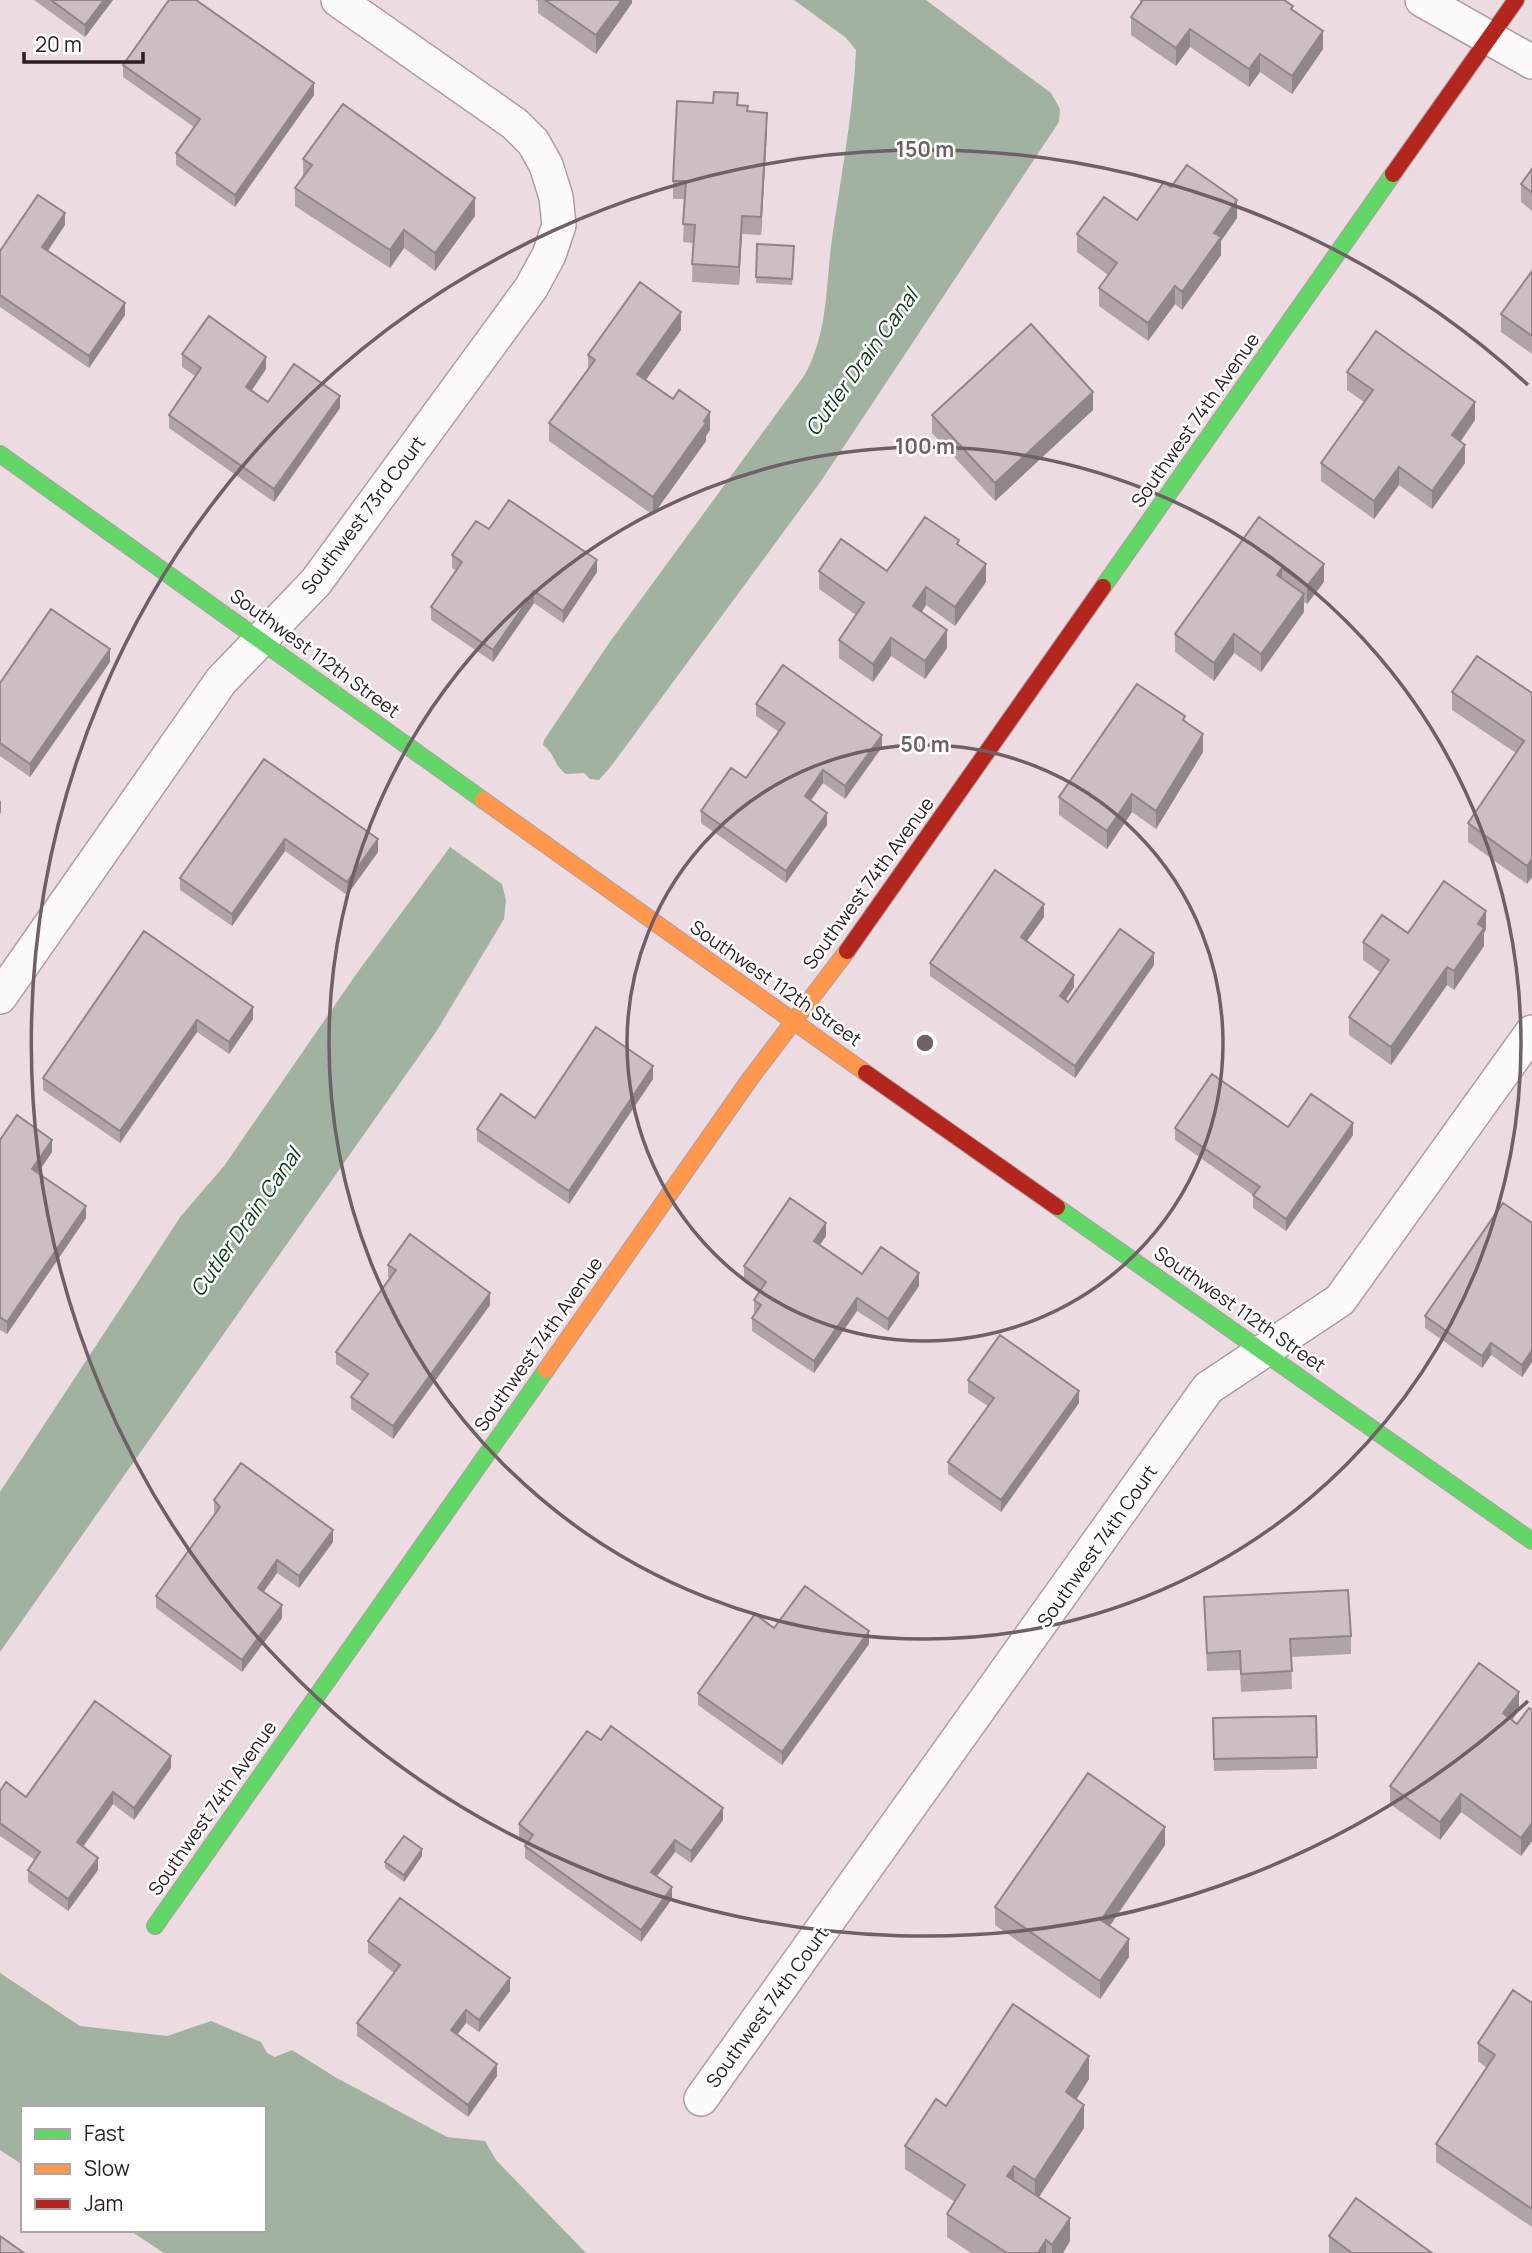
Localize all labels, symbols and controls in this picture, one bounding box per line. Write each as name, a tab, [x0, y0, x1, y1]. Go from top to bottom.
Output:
scale bar	[24, 21, 144, 65]
text: 20 m	[35, 30, 82, 58]
text: 150 m	[896, 135, 954, 163]
water label: Cutler Drain Canal	[798, 280, 926, 441]
street label: Southwest 74th Avenue	[1125, 328, 1265, 512]
street label: Southwest 73rd Court	[295, 430, 431, 600]
text: 100 m	[895, 432, 955, 460]
street label: Southwest 112th Street	[225, 583, 405, 723]
text: 50 m	[900, 730, 950, 758]
street label: Southwest 74th Avenue	[796, 791, 940, 975]
street label: Southwest 112th Street	[685, 914, 867, 1052]
centre of rings	[913, 1031, 937, 1055]
water label: Cutler Drain Canal	[183, 1140, 308, 1302]
street label: Southwest 112th Street	[1149, 1240, 1331, 1378]
street label: Southwest 74th Avenue	[468, 1252, 608, 1436]
street label: Southwest 74th Court	[1031, 1459, 1163, 1633]
street label: Southwest 74th Avenue	[142, 1716, 282, 1900]
street label: Southwest 74th Court	[700, 1921, 834, 2093]
legend	[21, 2106, 266, 2232]
text: Fast	[84, 2119, 125, 2147]
text: Slow	[84, 2154, 130, 2182]
text: Jam	[84, 2189, 123, 2217]

